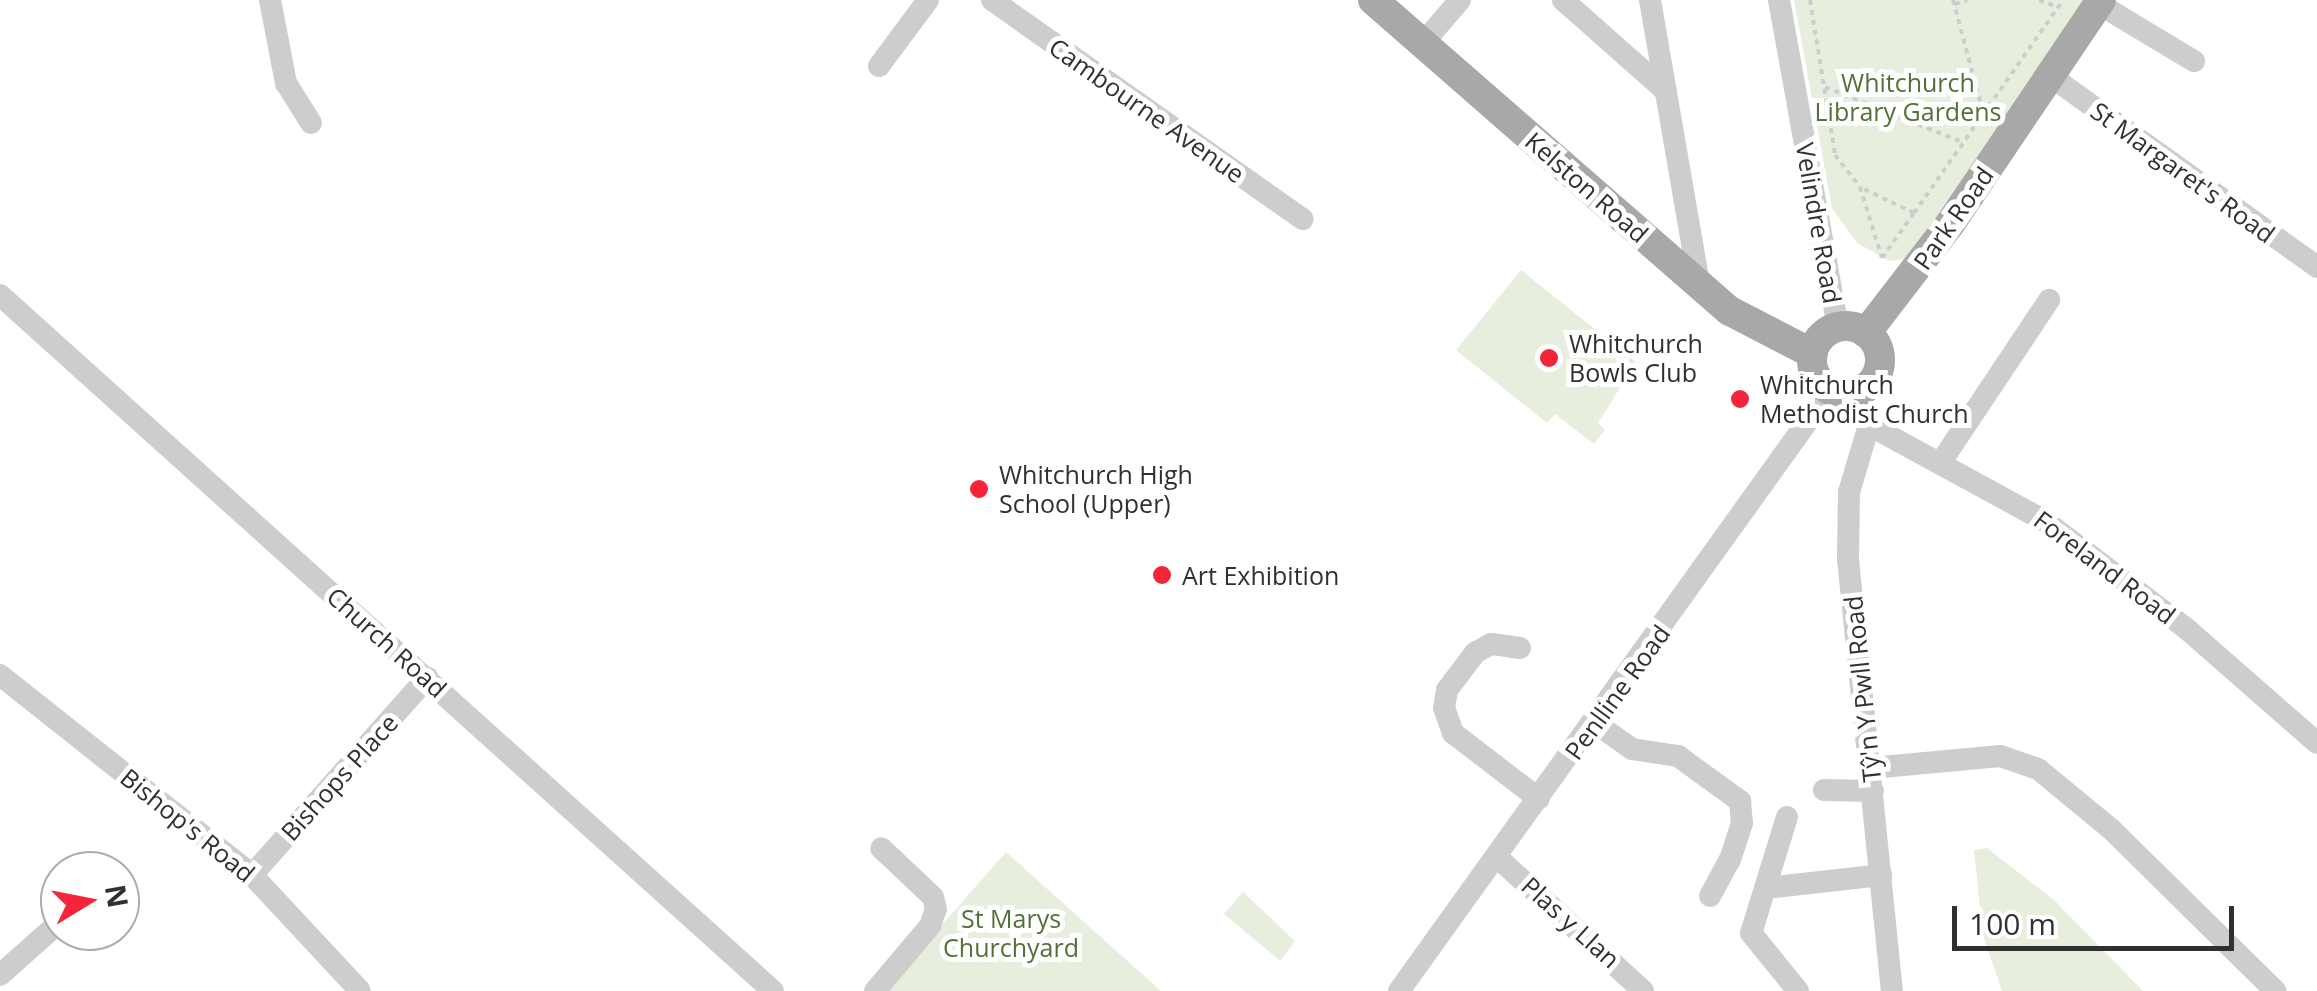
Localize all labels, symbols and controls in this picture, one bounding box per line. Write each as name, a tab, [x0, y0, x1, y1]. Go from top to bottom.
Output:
street label: Cambourne Avenue	[1044, 31, 1250, 189]
park label: Whitchurch Library Gardens	[1815, 68, 2001, 127]
street label: St Margaret's Road	[2085, 95, 2281, 249]
street label: Kelston Road	[1519, 125, 1655, 249]
street label: Velindre Road	[1790, 140, 1848, 306]
street label: Park Road	[1907, 161, 1999, 275]
place label: Whitchurch Bowls Club	[1569, 329, 1703, 388]
marker: Whitchurch Bowls Club	[1538, 347, 1560, 369]
place label: Whitchurch Methodist Church	[1760, 370, 1969, 429]
marker: Whitchurch Methodist Church	[1729, 388, 1751, 410]
place label: Whitchurch High School (Upper)	[999, 460, 1193, 519]
marker: Whitchurch High School (Upper)	[968, 478, 990, 500]
street label: Foreland Road	[2028, 504, 2182, 630]
place label: Art Exhibition	[1182, 560, 1339, 590]
marker: Art Exhibition	[1151, 564, 1173, 586]
street label: Church Road	[321, 581, 453, 703]
street label: Tŷ'n Y Pwll Road	[1837, 594, 1887, 784]
street label: Penlline Road	[1558, 619, 1676, 765]
street label: Bishops Place	[274, 708, 404, 846]
street label: Bishop's Road	[115, 762, 261, 888]
north arrow	[40, 851, 140, 951]
street label: Plas y Llan	[1516, 870, 1626, 974]
text: N	[97, 882, 138, 911]
scale bar	[1957, 886, 2240, 948]
text: 100 m	[1969, 903, 2056, 944]
park label: St Marys Churchyard	[943, 904, 1079, 963]

